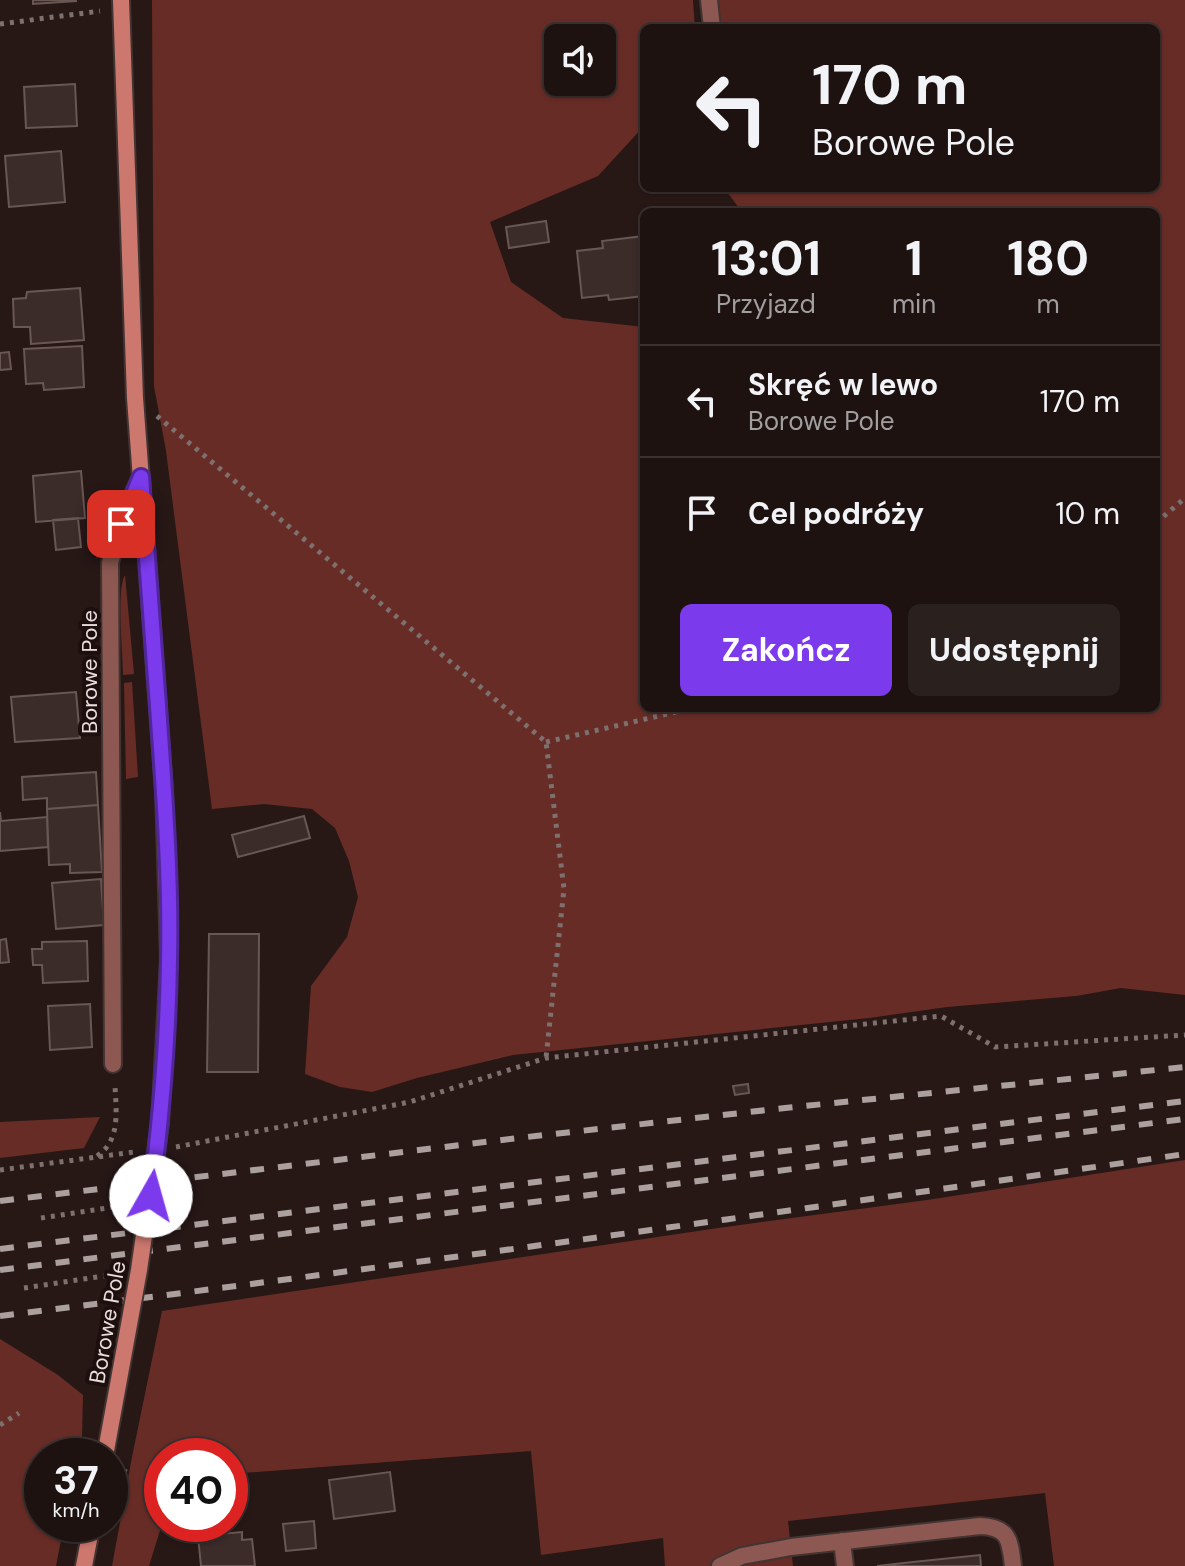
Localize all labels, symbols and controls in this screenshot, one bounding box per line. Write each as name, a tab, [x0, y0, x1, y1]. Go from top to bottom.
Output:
map controls	[544, 24, 616, 96]
button: sound	[544, 24, 616, 96]
text: 170 m	[812, 48, 967, 121]
icon: left	[680, 56, 784, 160]
text: Borowe Pole	[812, 119, 1015, 166]
text: 13:01	[711, 227, 821, 290]
text: 1	[905, 227, 923, 290]
text: 180	[1007, 227, 1089, 290]
text: Przyjazd	[716, 287, 816, 321]
text: min	[892, 287, 936, 321]
text: m	[1037, 287, 1060, 321]
text: Skręć w lewo	[748, 365, 938, 404]
icon: left	[680, 379, 724, 423]
text: 170 m	[1040, 382, 1120, 421]
text: Borowe Pole	[748, 404, 894, 438]
pin	[87, 490, 155, 558]
icon: arrive	[680, 491, 724, 535]
text: Cel podróży	[748, 494, 924, 533]
text: 10 m	[1055, 494, 1120, 533]
icon: arrive	[99, 502, 143, 546]
button: Zakończ	[680, 604, 892, 696]
button: Udostępnij	[908, 604, 1120, 696]
street label: Borowe Pole	[75, 610, 104, 734]
position arrow	[109, 1154, 193, 1238]
street label: Borowe Pole	[82, 1259, 133, 1386]
speed limit sign: 40	[144, 1438, 248, 1542]
text: 37	[53, 1454, 99, 1506]
text: km/h	[52, 1497, 100, 1523]

